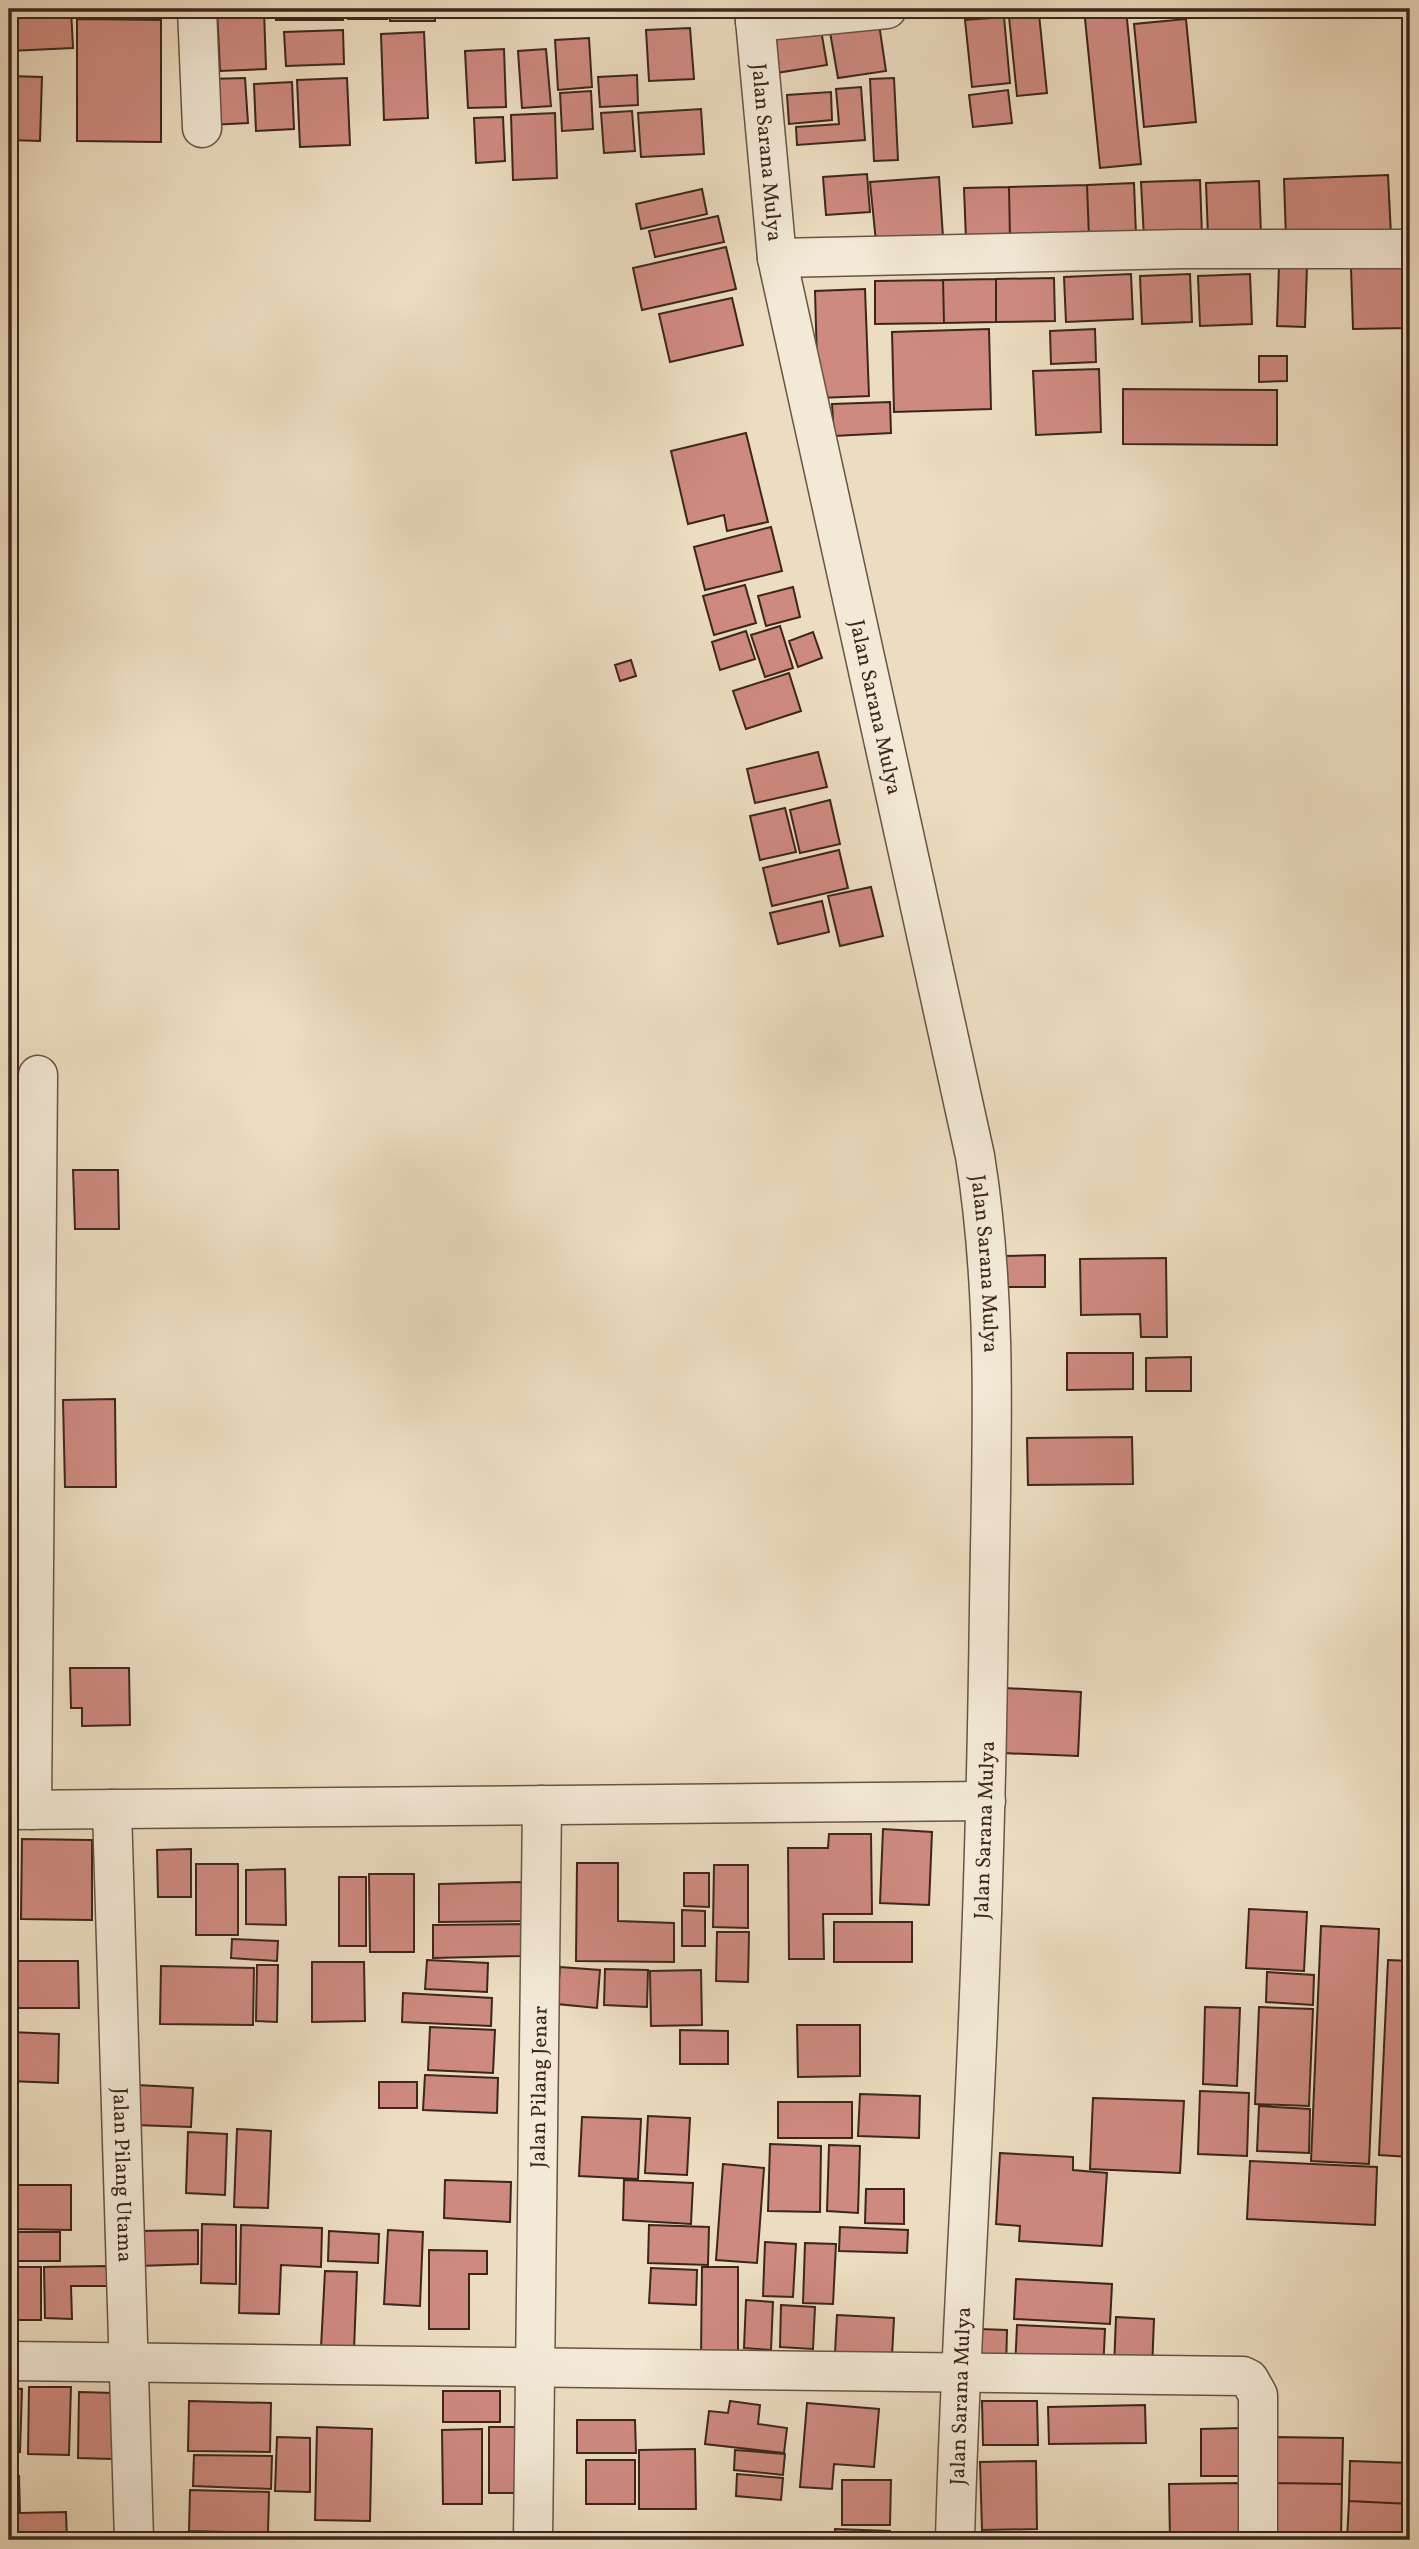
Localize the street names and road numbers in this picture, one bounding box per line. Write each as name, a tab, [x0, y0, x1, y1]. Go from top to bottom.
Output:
street label: Jalan Sarana Mulya	[743, 62, 788, 243]
street label: Jalan Sarana Mulya	[841, 617, 908, 798]
street label: Jalan Sarana Mulya	[962, 1173, 1004, 1353]
street label: Jalan Sarana Mulya	[968, 1740, 1003, 1920]
street label: Jalan Pilang Jenar	[525, 2006, 556, 2168]
street label: Jalan Pilang Utama	[104, 2087, 139, 2263]
street label: Jalan Sarana Mulya	[944, 2306, 979, 2486]

